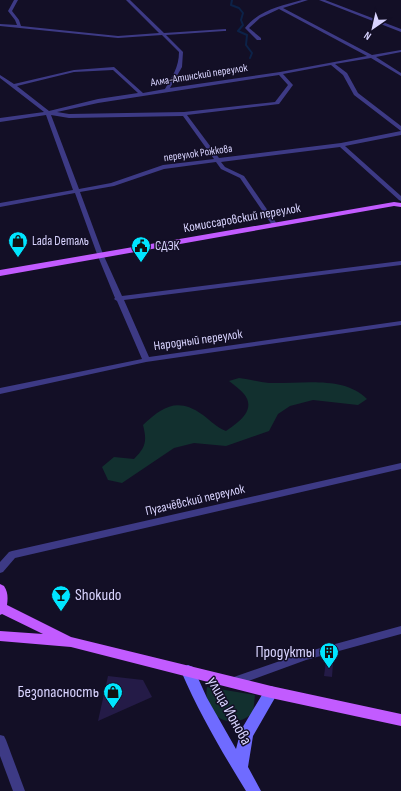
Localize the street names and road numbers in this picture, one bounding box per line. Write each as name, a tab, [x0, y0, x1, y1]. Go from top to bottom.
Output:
street label: Алма-Атинский переулок	[149, 61, 249, 89]
street label: переулок Рожкова	[163, 142, 233, 164]
street label: Комиссаровский переулок	[182, 200, 302, 236]
street label: Народный переулок	[153, 326, 243, 354]
street label: Пугачёвский переулок	[144, 481, 246, 519]
street label: улица Ионова	[203, 674, 255, 748]

